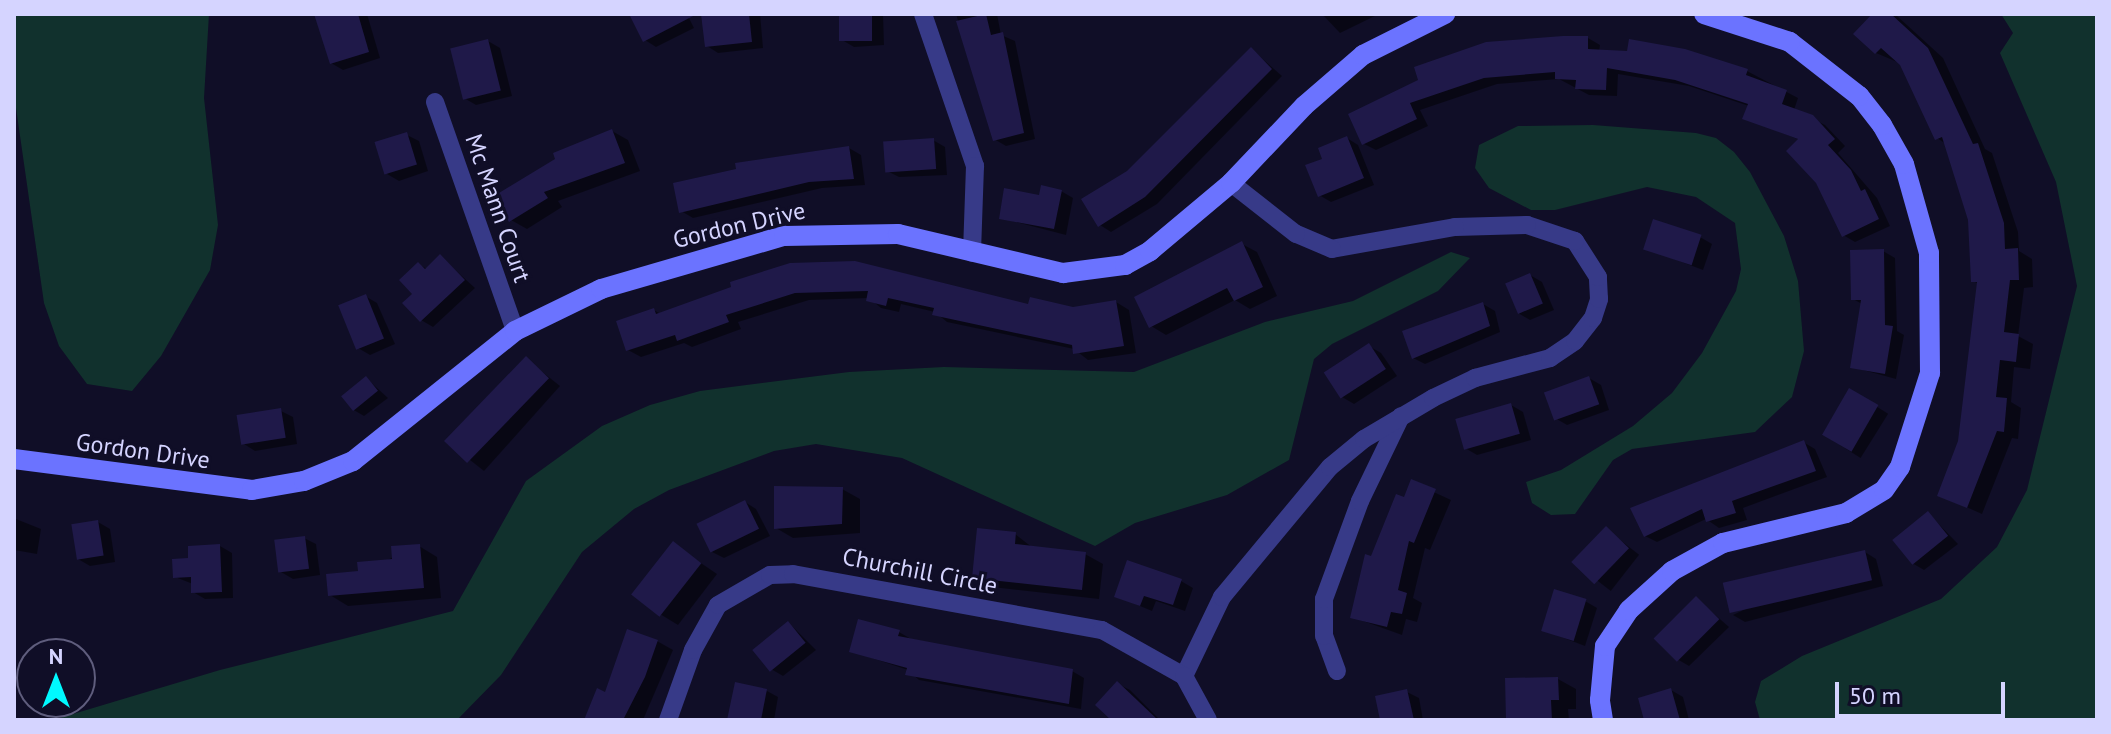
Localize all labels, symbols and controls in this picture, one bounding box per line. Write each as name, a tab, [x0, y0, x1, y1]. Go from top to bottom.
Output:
street label: Mc Mann Court	[459, 130, 537, 286]
street label: Gordon Drive	[670, 196, 808, 254]
street label: Gordon Drive	[74, 427, 212, 475]
street label: Churchill Circle	[840, 542, 1000, 600]
north arrow	[16, 638, 96, 718]
text: N	[49, 642, 63, 670]
scale bar	[1839, 666, 2009, 716]
text: 50 m	[1849, 680, 1901, 711]

